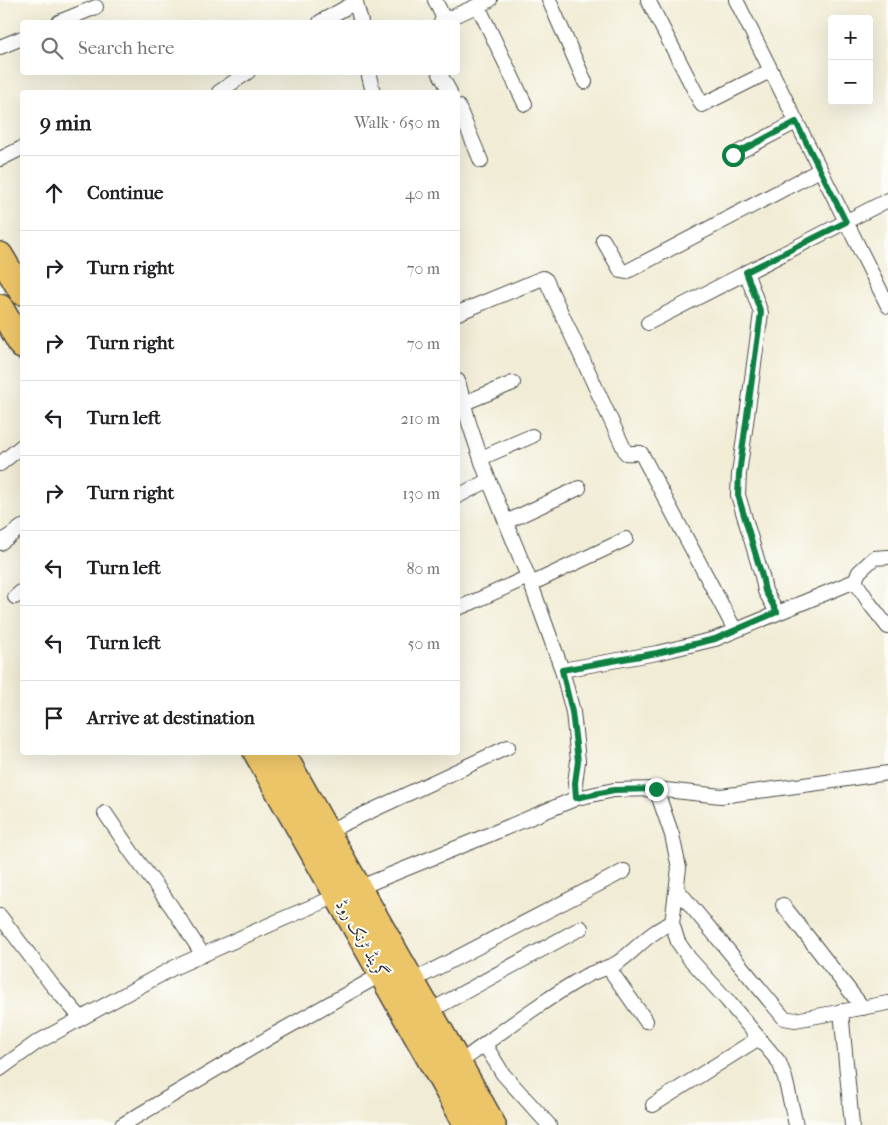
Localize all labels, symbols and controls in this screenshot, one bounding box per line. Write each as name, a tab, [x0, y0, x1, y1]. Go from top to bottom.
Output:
map controls	[828, 15, 873, 105]
button: +	[828, 15, 873, 60]
search box	[20, 20, 460, 75]
icon: search	[38, 34, 66, 62]
text: Search here	[78, 37, 174, 59]
button: −	[828, 60, 873, 105]
text: 9 min	[40, 111, 91, 135]
text: Walk · 650 m	[354, 113, 440, 132]
route start	[722, 144, 745, 167]
icon: ahead	[40, 179, 68, 207]
text: Continue	[87, 182, 163, 204]
text: 40 m	[405, 184, 440, 203]
icon: right	[40, 254, 68, 282]
text: Turn right	[87, 257, 174, 279]
text: 70 m	[407, 259, 440, 278]
icon: right	[40, 329, 68, 357]
text: Turn right	[87, 332, 174, 354]
text: 70 m	[407, 334, 440, 353]
icon: left	[40, 404, 68, 432]
text: Turn left	[87, 407, 161, 429]
text: 210 m	[401, 409, 440, 428]
icon: right	[40, 479, 68, 507]
text: Turn right	[87, 482, 174, 504]
text: 130 m	[402, 484, 440, 503]
icon: left	[40, 554, 68, 582]
text: Turn left	[87, 557, 161, 579]
text: 80 m	[406, 559, 440, 578]
icon: left	[40, 629, 68, 657]
text: Turn left	[87, 632, 161, 654]
text: 50 m	[408, 634, 440, 653]
icon: arrive	[40, 704, 68, 732]
text: Arrive at destination	[87, 707, 255, 729]
route end	[645, 778, 668, 801]
street label: گرینڈ ٹرنک روڈ	[331, 896, 393, 982]

